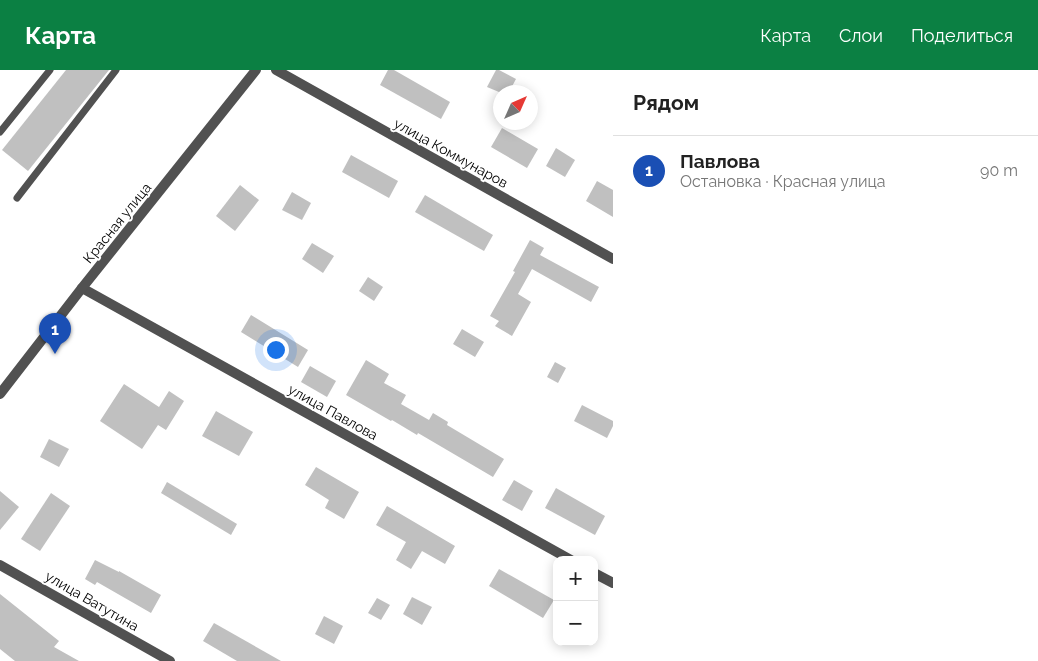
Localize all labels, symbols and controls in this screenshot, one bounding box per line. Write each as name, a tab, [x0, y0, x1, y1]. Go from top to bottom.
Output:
text: Карта	[25, 21, 96, 50]
text: Карта	[760, 25, 811, 46]
text: Слои	[839, 25, 883, 46]
text: Поделиться	[911, 25, 1013, 46]
north arrow	[493, 85, 538, 130]
text: Рядом	[633, 90, 699, 115]
street label: улица Коммунаров	[391, 115, 511, 191]
text: Павлова	[680, 150, 760, 172]
text: 1	[645, 161, 653, 180]
text: 90 m	[980, 161, 1018, 180]
text: Остановка · Красная улица	[680, 172, 885, 191]
street label: Красная улица	[80, 180, 154, 266]
pin: 1	[39, 313, 71, 354]
your location	[263, 337, 289, 363]
street label: улица Павлова	[286, 381, 380, 443]
map controls	[553, 556, 598, 646]
button: +	[553, 556, 598, 601]
street label: улица Ватутина	[43, 568, 141, 634]
button: −	[553, 601, 598, 646]

